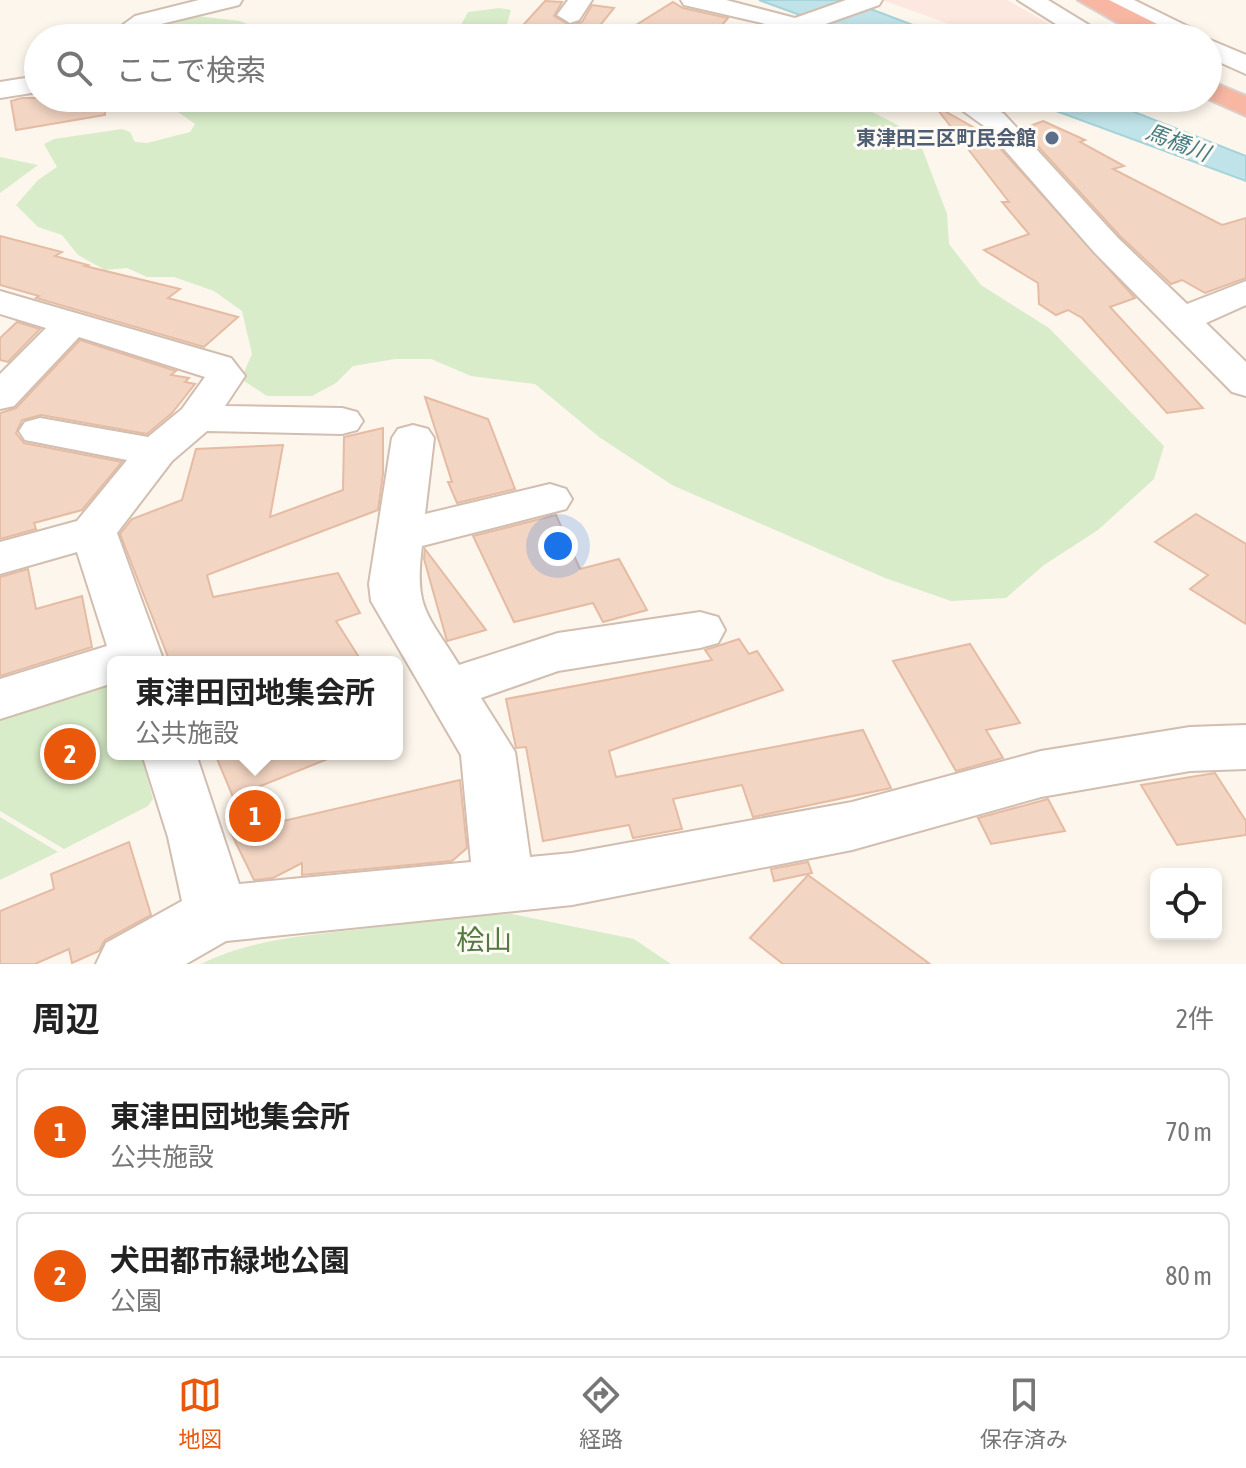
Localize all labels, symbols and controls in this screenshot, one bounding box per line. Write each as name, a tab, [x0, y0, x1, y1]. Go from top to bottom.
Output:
search box	[24, 24, 1222, 112]
icon: search	[52, 46, 96, 90]
text: ここで検索	[116, 53, 266, 87]
water label: 馬橋川	[1143, 118, 1215, 167]
place label: 東津田三区町民会館	[856, 126, 1036, 149]
marker: 東津田三区町民会館	[1043, 129, 1061, 147]
your location	[538, 526, 578, 566]
popup	[107, 656, 403, 760]
text: 東津田団地集会所	[135, 675, 375, 709]
text: 公共施設	[135, 718, 239, 748]
pin: 2	[44, 724, 96, 784]
pin: 1	[229, 786, 281, 846]
map controls	[1150, 868, 1222, 940]
button: locate	[1150, 868, 1222, 940]
park label: 桧山	[456, 924, 512, 956]
text: 周辺	[32, 999, 100, 1038]
text: 2件	[1176, 1004, 1214, 1034]
text: 東津田団地集会所	[110, 1099, 350, 1133]
text: 1	[54, 1117, 66, 1147]
text: 70 m	[1165, 1117, 1212, 1147]
text: 公共施設	[110, 1142, 214, 1172]
text: 犬田都市緑地公園	[110, 1243, 350, 1277]
text: 2	[54, 1261, 66, 1291]
text: 80 m	[1165, 1261, 1212, 1291]
text: 公園	[110, 1286, 162, 1316]
tab: 地図	[178, 1373, 222, 1453]
tab: 経路	[579, 1373, 623, 1453]
tab: 保存済み	[980, 1373, 1068, 1453]

